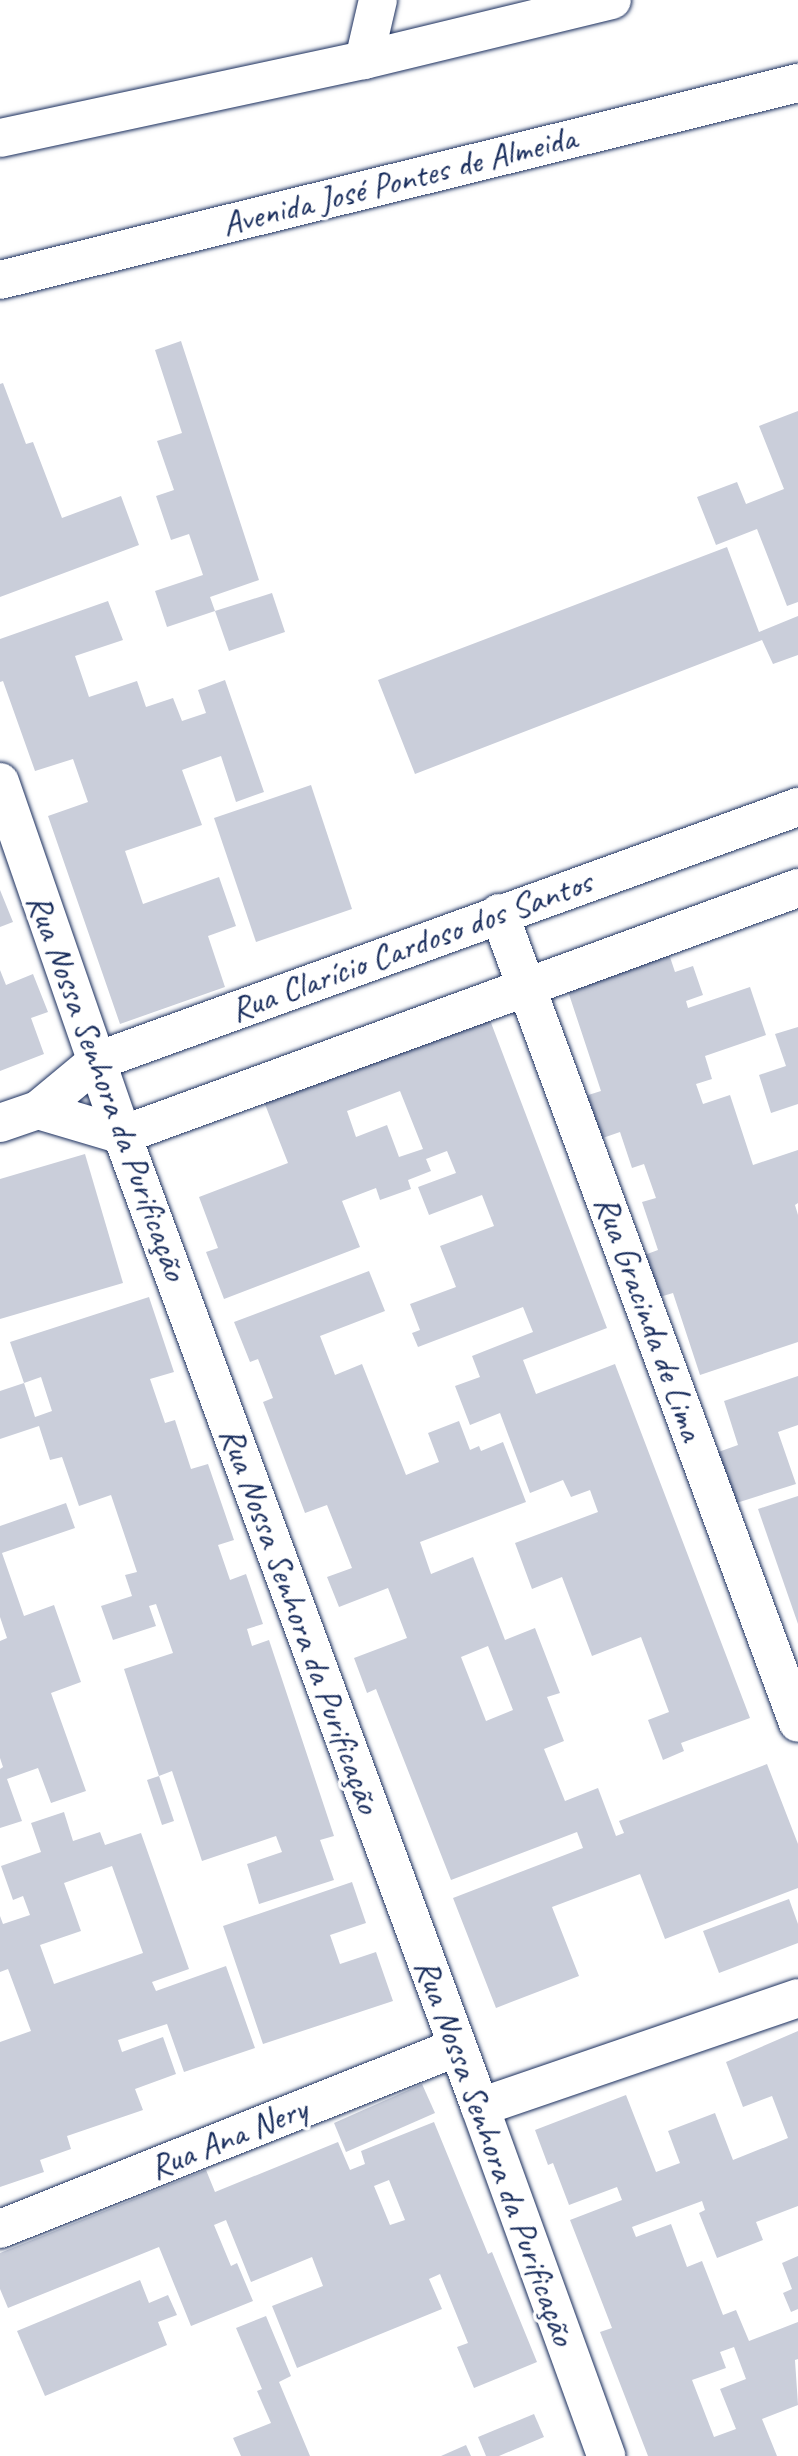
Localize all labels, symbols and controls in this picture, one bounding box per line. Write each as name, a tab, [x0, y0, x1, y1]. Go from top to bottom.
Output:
street label: Avenida José Pontes de Almeida	[217, 116, 581, 246]
street label: Rua Clarício Cardoso dos Santos	[224, 861, 598, 1031]
street label: Rua Nossa Senhora da Purificação	[18, 888, 196, 1286]
street label: Rua Gracinda de Lima	[585, 1190, 713, 1446]
street label: Rua Nossa Senhora da Purificação	[211, 1421, 389, 1819]
street label: Rua Nossa Senhora da Purificação	[406, 1953, 584, 2351]
street label: Rua Ana Nery	[143, 2087, 313, 2189]

